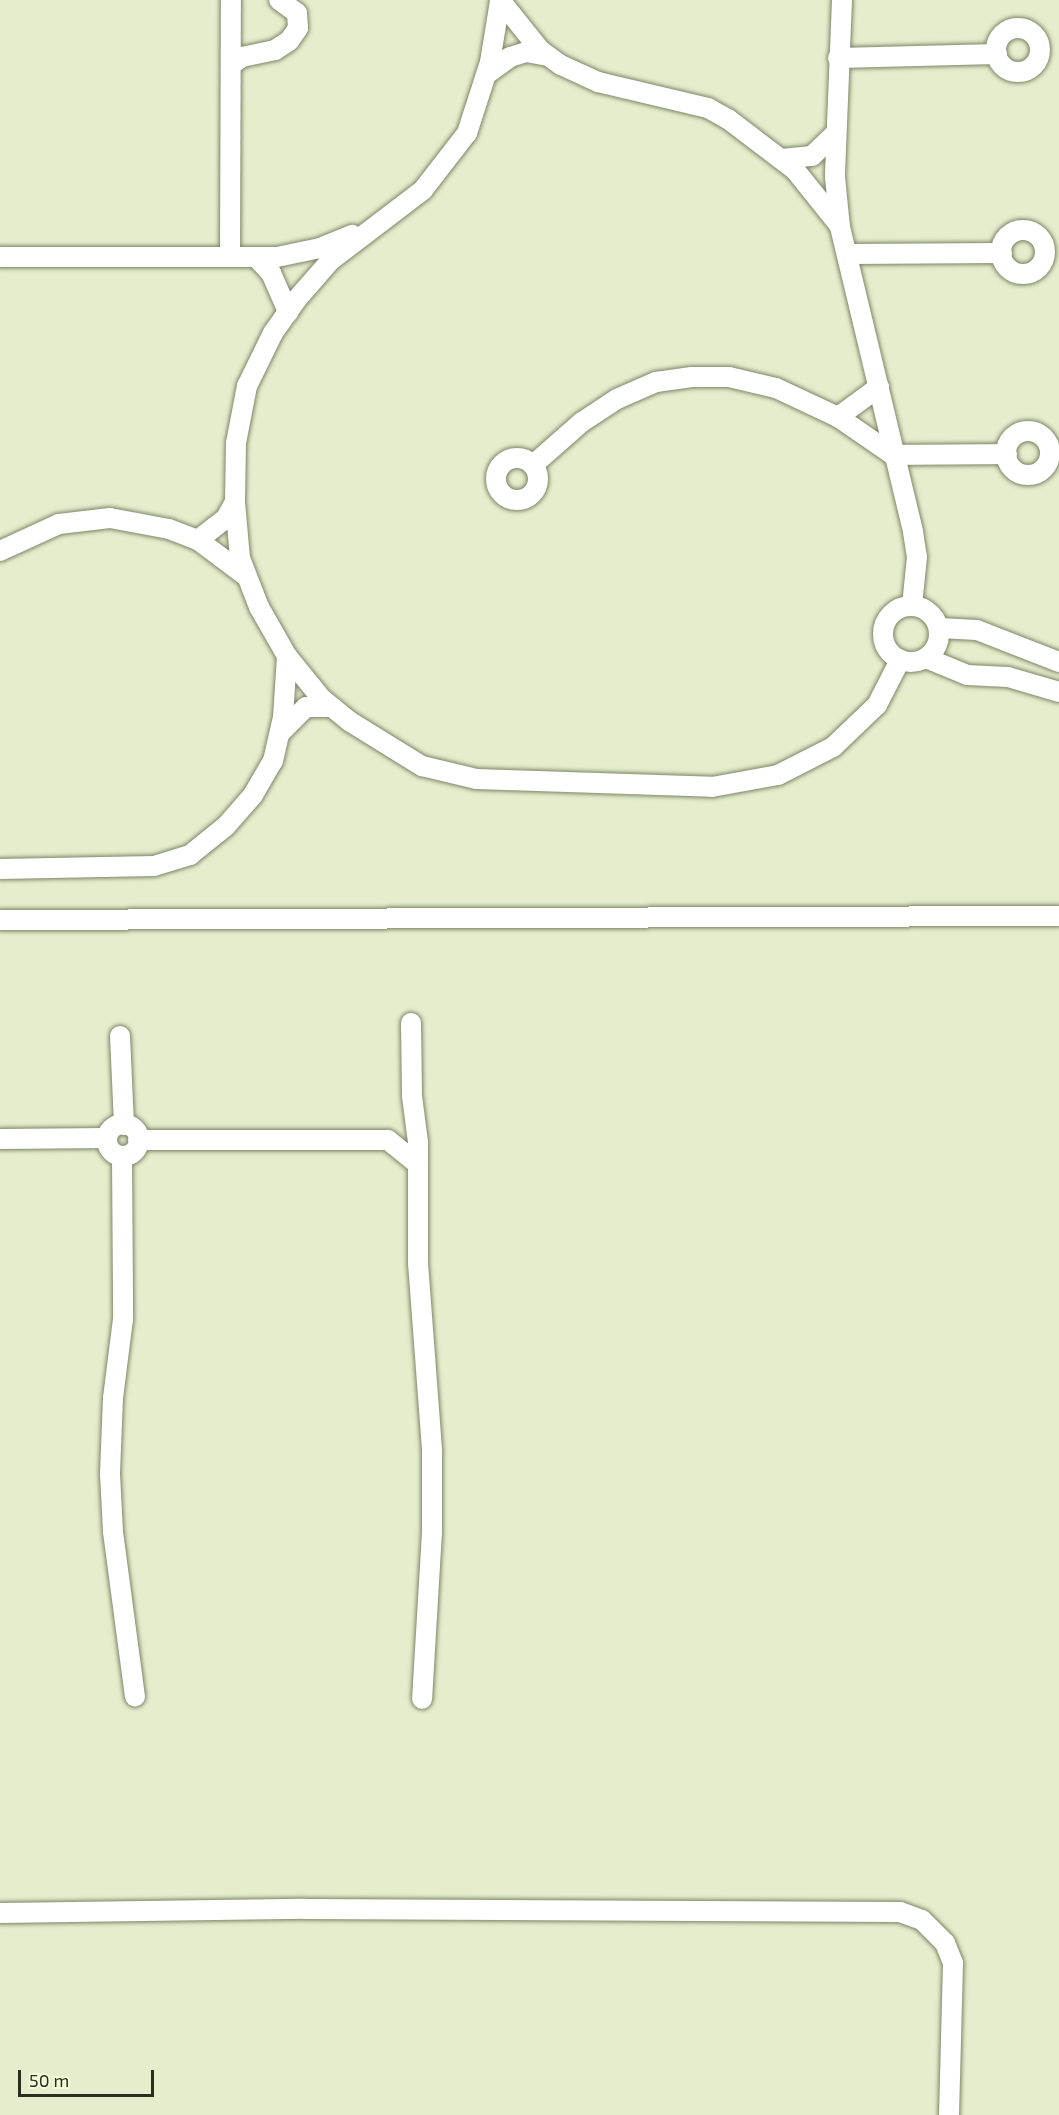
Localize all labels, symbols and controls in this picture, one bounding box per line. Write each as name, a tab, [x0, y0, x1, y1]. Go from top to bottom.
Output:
scale bar	[21, 2058, 158, 2096]
text: 50 m	[29, 2069, 69, 2091]

